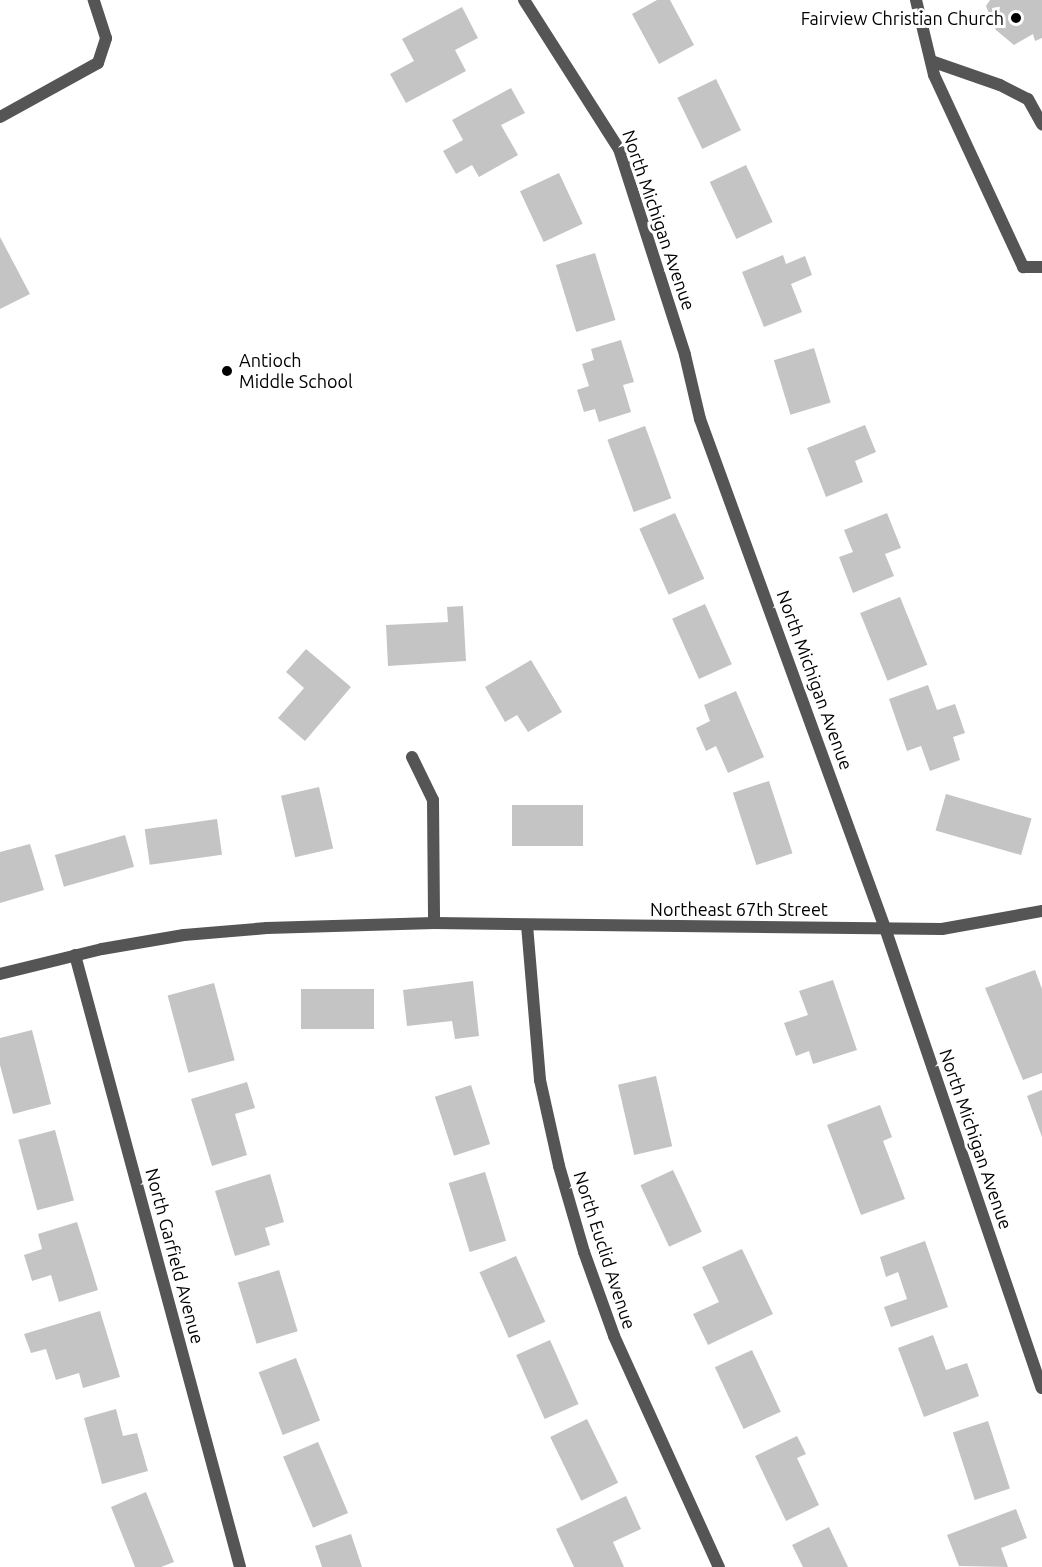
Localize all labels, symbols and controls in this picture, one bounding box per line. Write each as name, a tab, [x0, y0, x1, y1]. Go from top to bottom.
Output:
place label: Fairview Christian Church	[801, 7, 1004, 29]
marker: Fairview Christian Church	[1009, 11, 1023, 25]
street label: North Michigan Avenue	[618, 127, 700, 313]
place label: Antioch Middle School	[239, 350, 353, 392]
marker: Antioch Middle School	[220, 364, 234, 378]
street label: North Michigan Avenue	[772, 587, 858, 773]
street label: Northeast 67th Street	[650, 898, 828, 920]
street label: North Michigan Avenue	[935, 1046, 1017, 1232]
street label: North Garfield Avenue	[141, 1166, 209, 1346]
street label: North Euclid Avenue	[569, 1168, 641, 1332]

